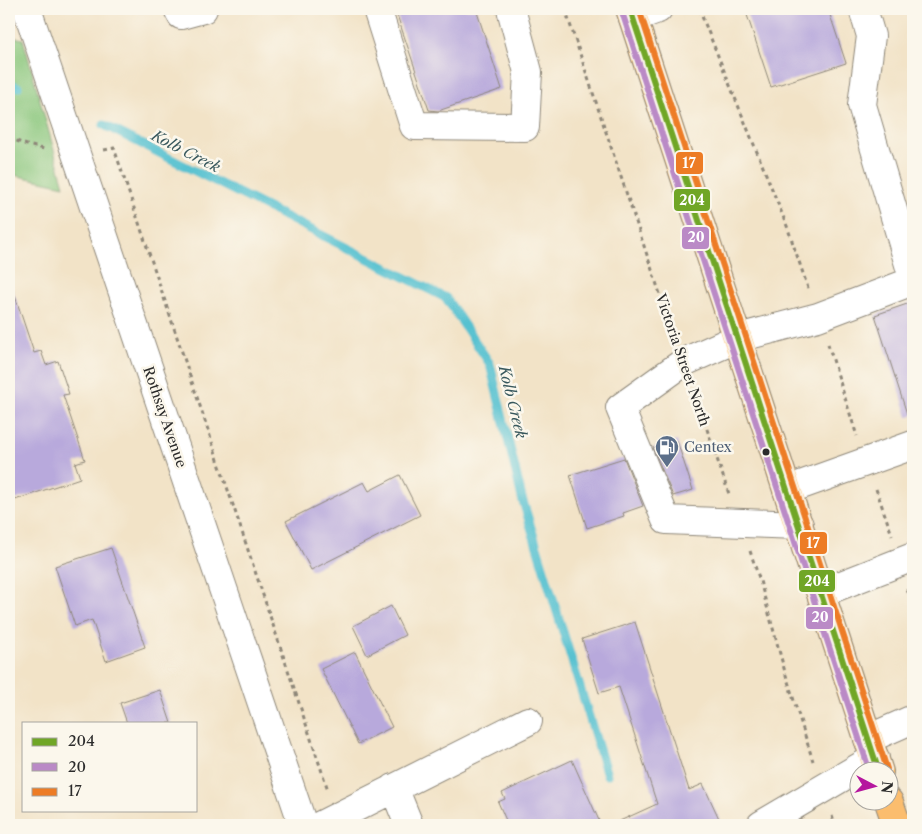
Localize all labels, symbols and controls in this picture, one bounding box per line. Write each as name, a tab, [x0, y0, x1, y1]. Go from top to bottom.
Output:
water label: Kolb Creek	[148, 125, 224, 176]
line badge: 17	[675, 151, 704, 175]
text: 17	[682, 154, 696, 172]
line badge: 204	[673, 188, 711, 212]
text: 204	[679, 191, 705, 209]
line badge: 20	[681, 226, 710, 250]
text: 20	[687, 228, 705, 246]
street label: Victoria Street North	[652, 290, 714, 429]
water label: Kolb Creek	[495, 363, 531, 441]
street label: Rothsay Avenue	[139, 364, 191, 470]
fuel station icon: Centex	[654, 434, 680, 468]
place label: Centex	[684, 438, 733, 456]
unlabelled marker	[761, 447, 771, 457]
line badge: 17	[799, 531, 828, 555]
text: 17	[806, 534, 820, 552]
line badge: 204	[798, 569, 836, 593]
text: 204	[804, 572, 830, 590]
line badge: 20	[805, 606, 834, 630]
text: 20	[811, 608, 829, 626]
legend	[22, 722, 198, 812]
text: 204	[68, 731, 95, 750]
text: 20	[68, 757, 86, 776]
north arrow	[850, 762, 900, 812]
text: N	[877, 780, 897, 794]
text: 17	[68, 781, 82, 800]

